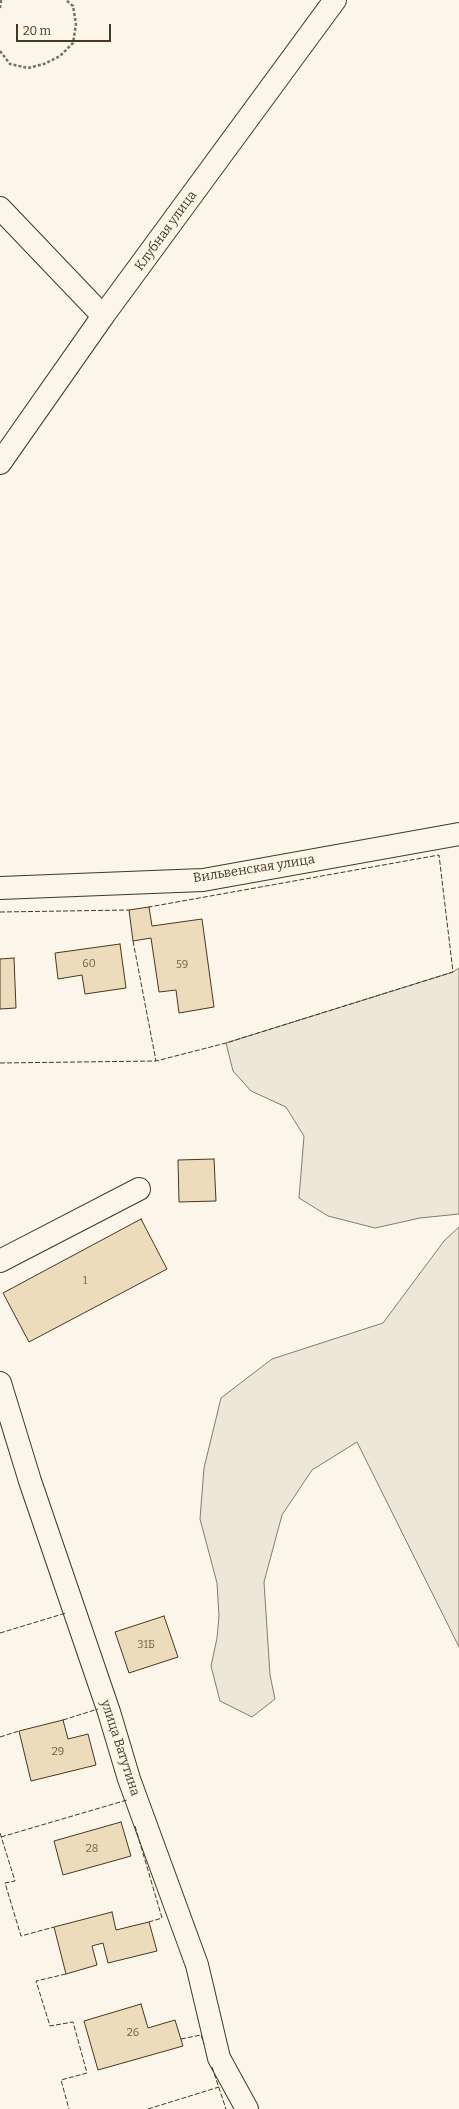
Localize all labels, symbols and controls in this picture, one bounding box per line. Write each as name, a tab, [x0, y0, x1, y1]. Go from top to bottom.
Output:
scale bar	[18, 16, 113, 42]
text: 20 m	[23, 24, 51, 38]
street label: Клубная улица	[132, 188, 200, 274]
street label: Вильвенская улица	[192, 852, 316, 886]
house number: 60	[82, 957, 96, 971]
house number: 59	[176, 958, 188, 972]
house number: 1	[83, 1274, 87, 1288]
house number: 31Б	[137, 1638, 155, 1652]
street label: улица Ватутина	[97, 1698, 143, 1798]
house number: 29	[52, 1745, 64, 1759]
house number: 28	[86, 1842, 98, 1856]
house number: 26	[127, 2026, 139, 2040]

